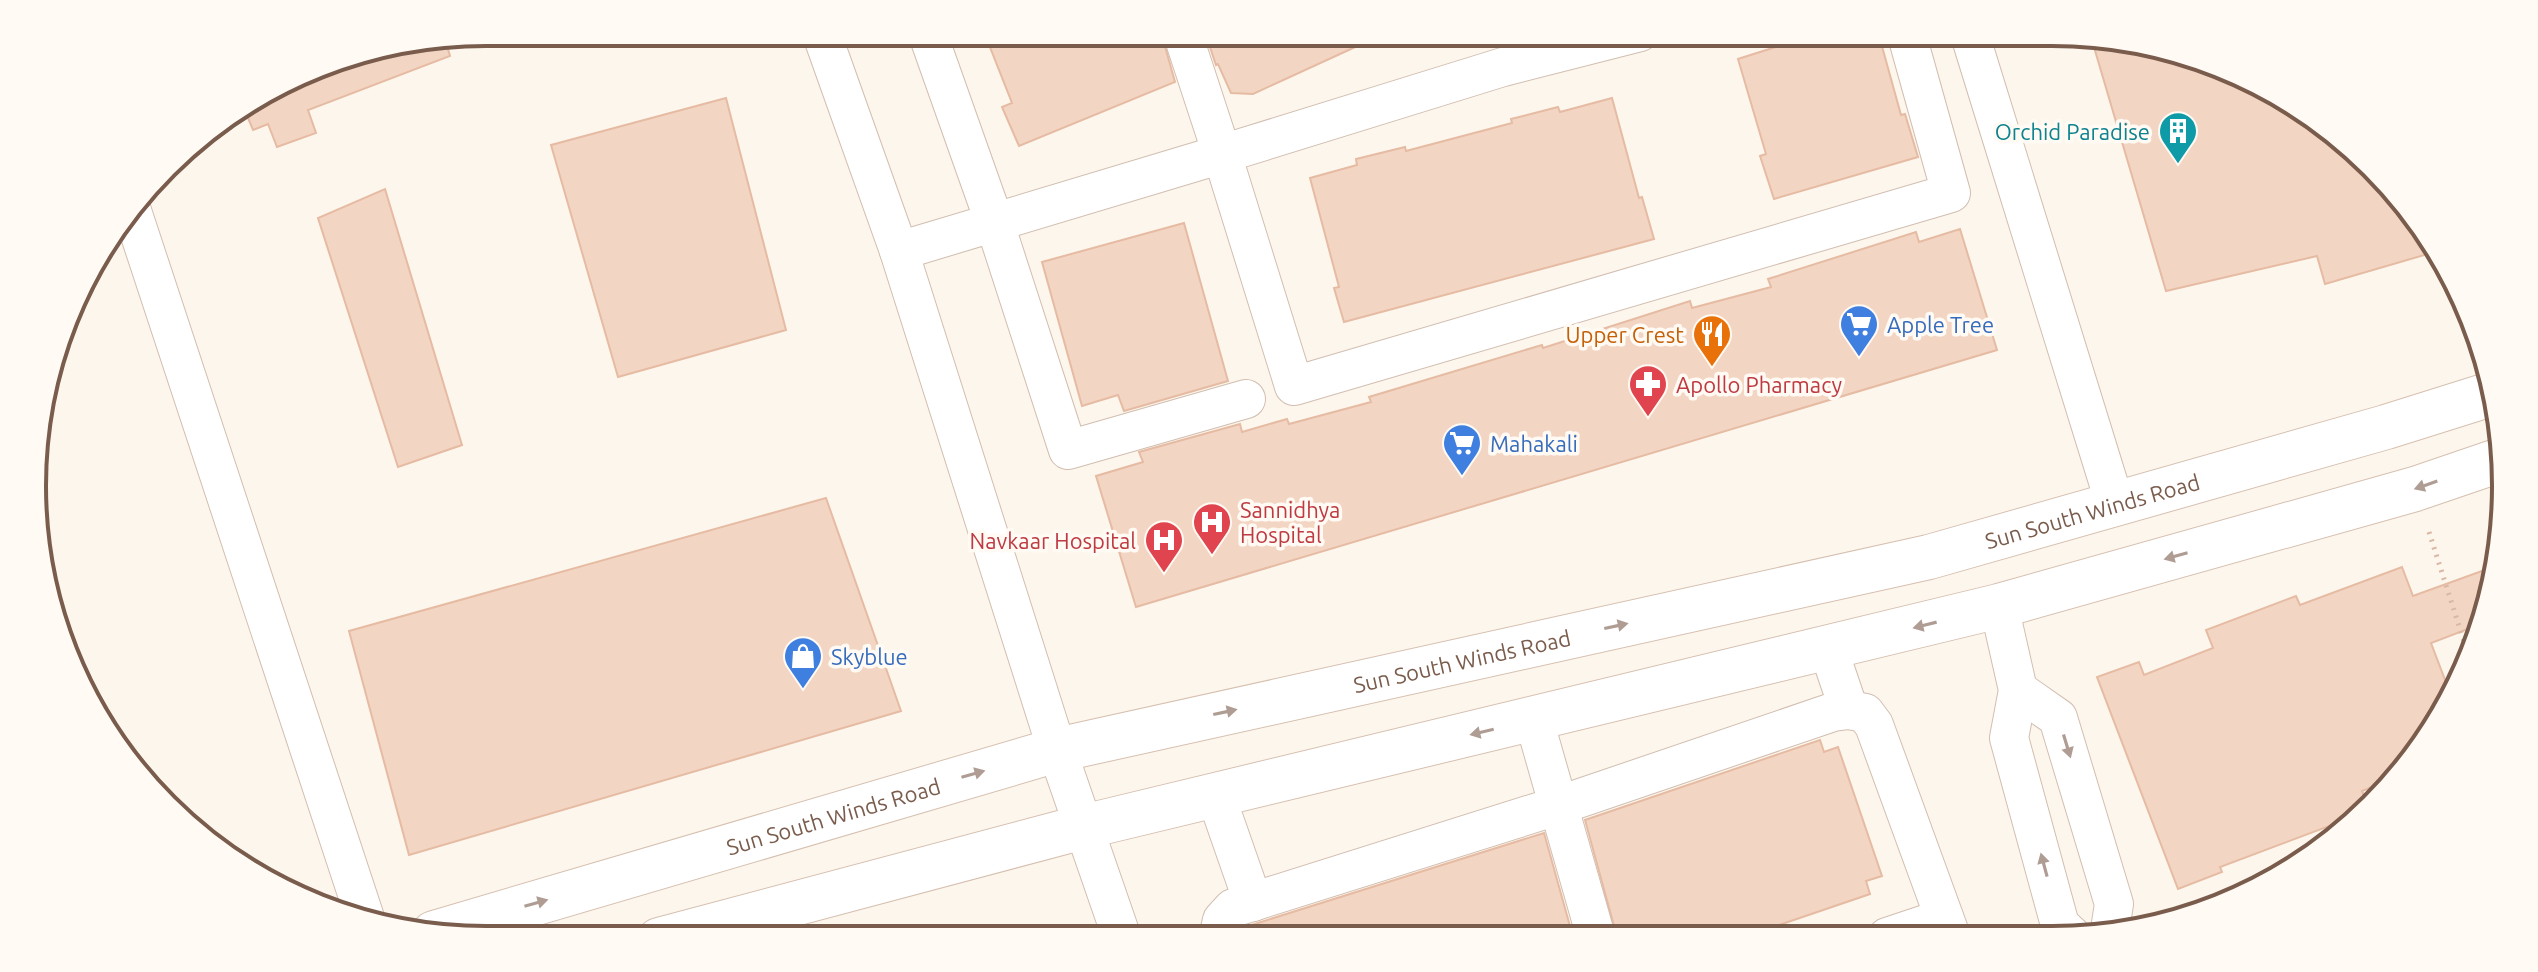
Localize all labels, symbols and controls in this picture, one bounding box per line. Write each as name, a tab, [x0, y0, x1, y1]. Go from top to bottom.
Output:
building icon: Orchid Paradise	[2157, 110, 2199, 165]
place label: Orchid Paradise	[1995, 119, 2150, 144]
supermarket icon: Apple Tree	[1838, 303, 1880, 358]
place label: Apple Tree	[1887, 312, 1994, 337]
restaurant icon: Upper Crest	[1691, 313, 1733, 368]
place label: Upper Crest	[1566, 322, 1684, 347]
pharmacy icon: Apollo Pharmacy	[1627, 363, 1669, 418]
place label: Apollo Pharmacy	[1676, 372, 1843, 397]
supermarket icon: Mahakali	[1441, 422, 1483, 477]
place label: Mahakali	[1490, 431, 1578, 456]
street label: Sun South Winds Road	[1982, 468, 2202, 553]
one-way arrow	[2414, 480, 2438, 492]
place label: Sannidhya Hospital	[1240, 497, 1340, 547]
hospital icon: Sannidhya Hospital	[1191, 501, 1233, 556]
hospital icon: Navkaar Hospital	[1143, 519, 1185, 574]
place label: Navkaar Hospital	[970, 528, 1136, 553]
one-way arrow	[2164, 551, 2189, 563]
one-way arrow	[1604, 619, 1629, 632]
one-way arrow	[1913, 619, 1938, 631]
street label: Sun South Winds Road	[1351, 624, 1573, 697]
shop icon: Skyblue	[782, 635, 824, 690]
place label: Skyblue	[831, 644, 908, 669]
one-way arrow	[1213, 705, 1238, 718]
one-way arrow	[1470, 727, 1495, 739]
one-way arrow	[2061, 734, 2074, 758]
one-way arrow	[962, 767, 986, 780]
street label: Sun South Winds Road	[723, 772, 943, 859]
one-way arrow	[2037, 853, 2050, 877]
one-way arrow	[524, 896, 548, 909]

